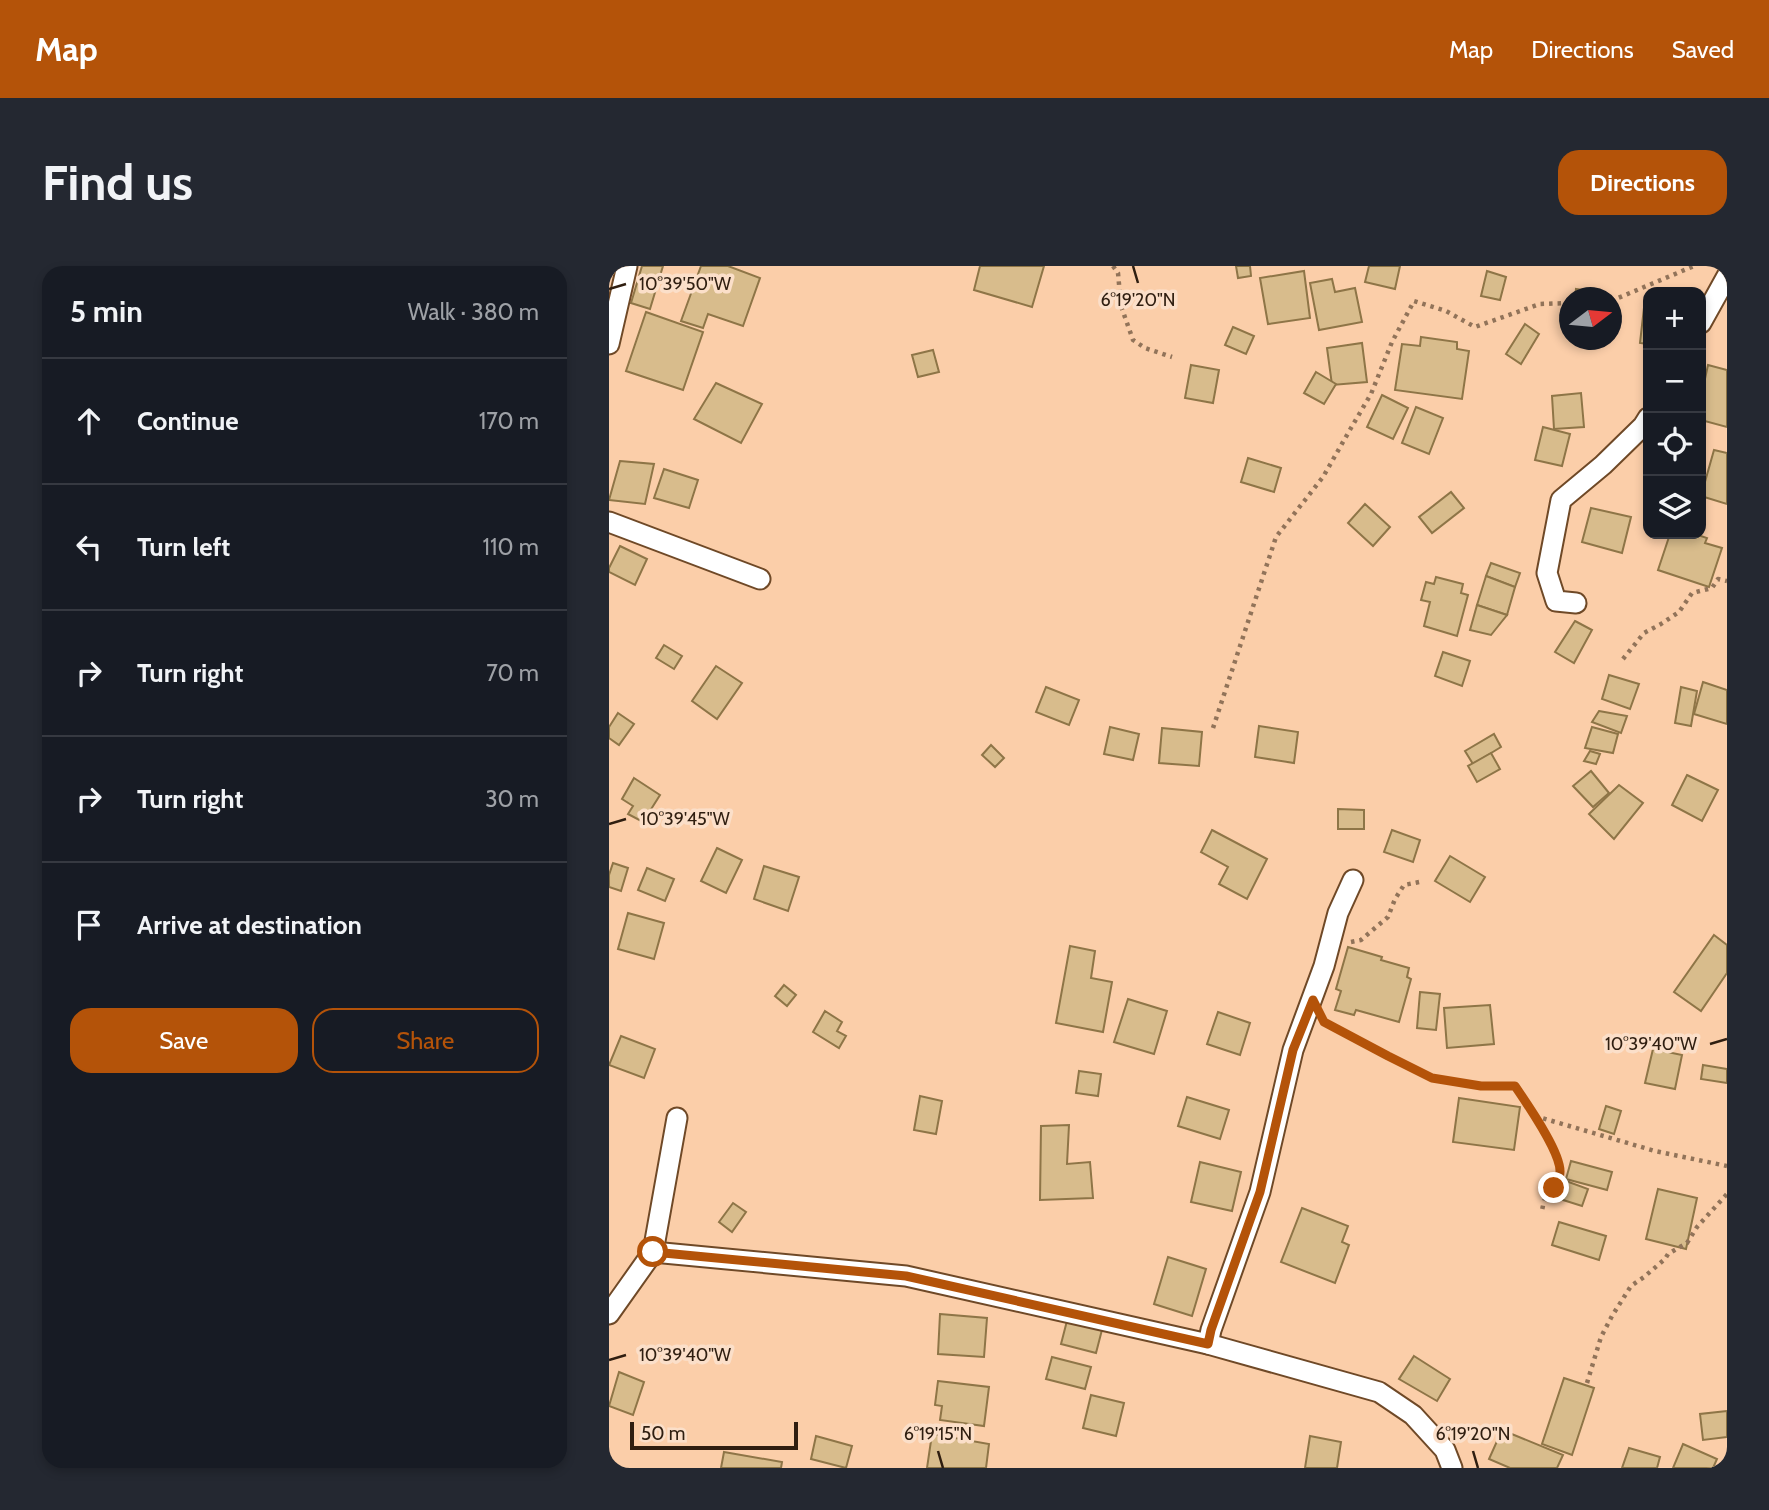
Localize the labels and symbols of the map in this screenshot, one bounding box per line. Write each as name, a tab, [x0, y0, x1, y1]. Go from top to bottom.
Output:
text: 10°39'50"W	[639, 273, 731, 295]
north arrow	[1559, 287, 1622, 350]
text: 6°19'20"N	[1101, 289, 1175, 311]
text: 10°39'45"W	[640, 808, 730, 830]
text: 10°39'40"W	[1605, 1033, 1697, 1055]
route end	[1538, 1172, 1569, 1203]
route start	[637, 1236, 668, 1267]
text: 10°39'40"W	[639, 1344, 731, 1366]
scale bar	[630, 1419, 798, 1451]
text: 6°19'15"N	[904, 1423, 972, 1445]
text: 6°19'20"N	[1436, 1423, 1510, 1445]

